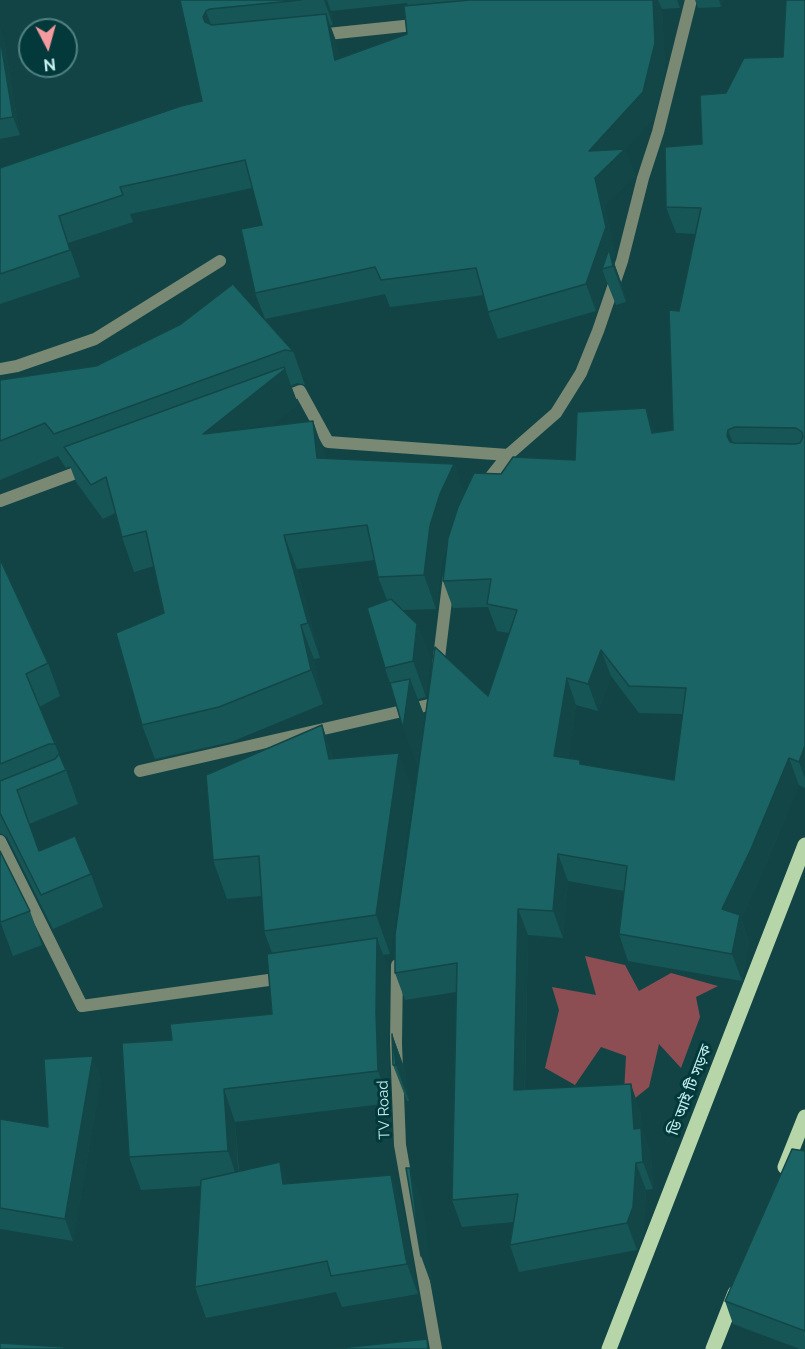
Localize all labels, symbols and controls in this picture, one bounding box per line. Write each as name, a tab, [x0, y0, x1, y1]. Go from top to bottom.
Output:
north arrow	[18, 18, 78, 78]
text: N	[43, 54, 57, 74]
street label: ডি আই টি সড়ক	[664, 1042, 716, 1138]
street label: TV Road	[374, 1080, 394, 1140]

